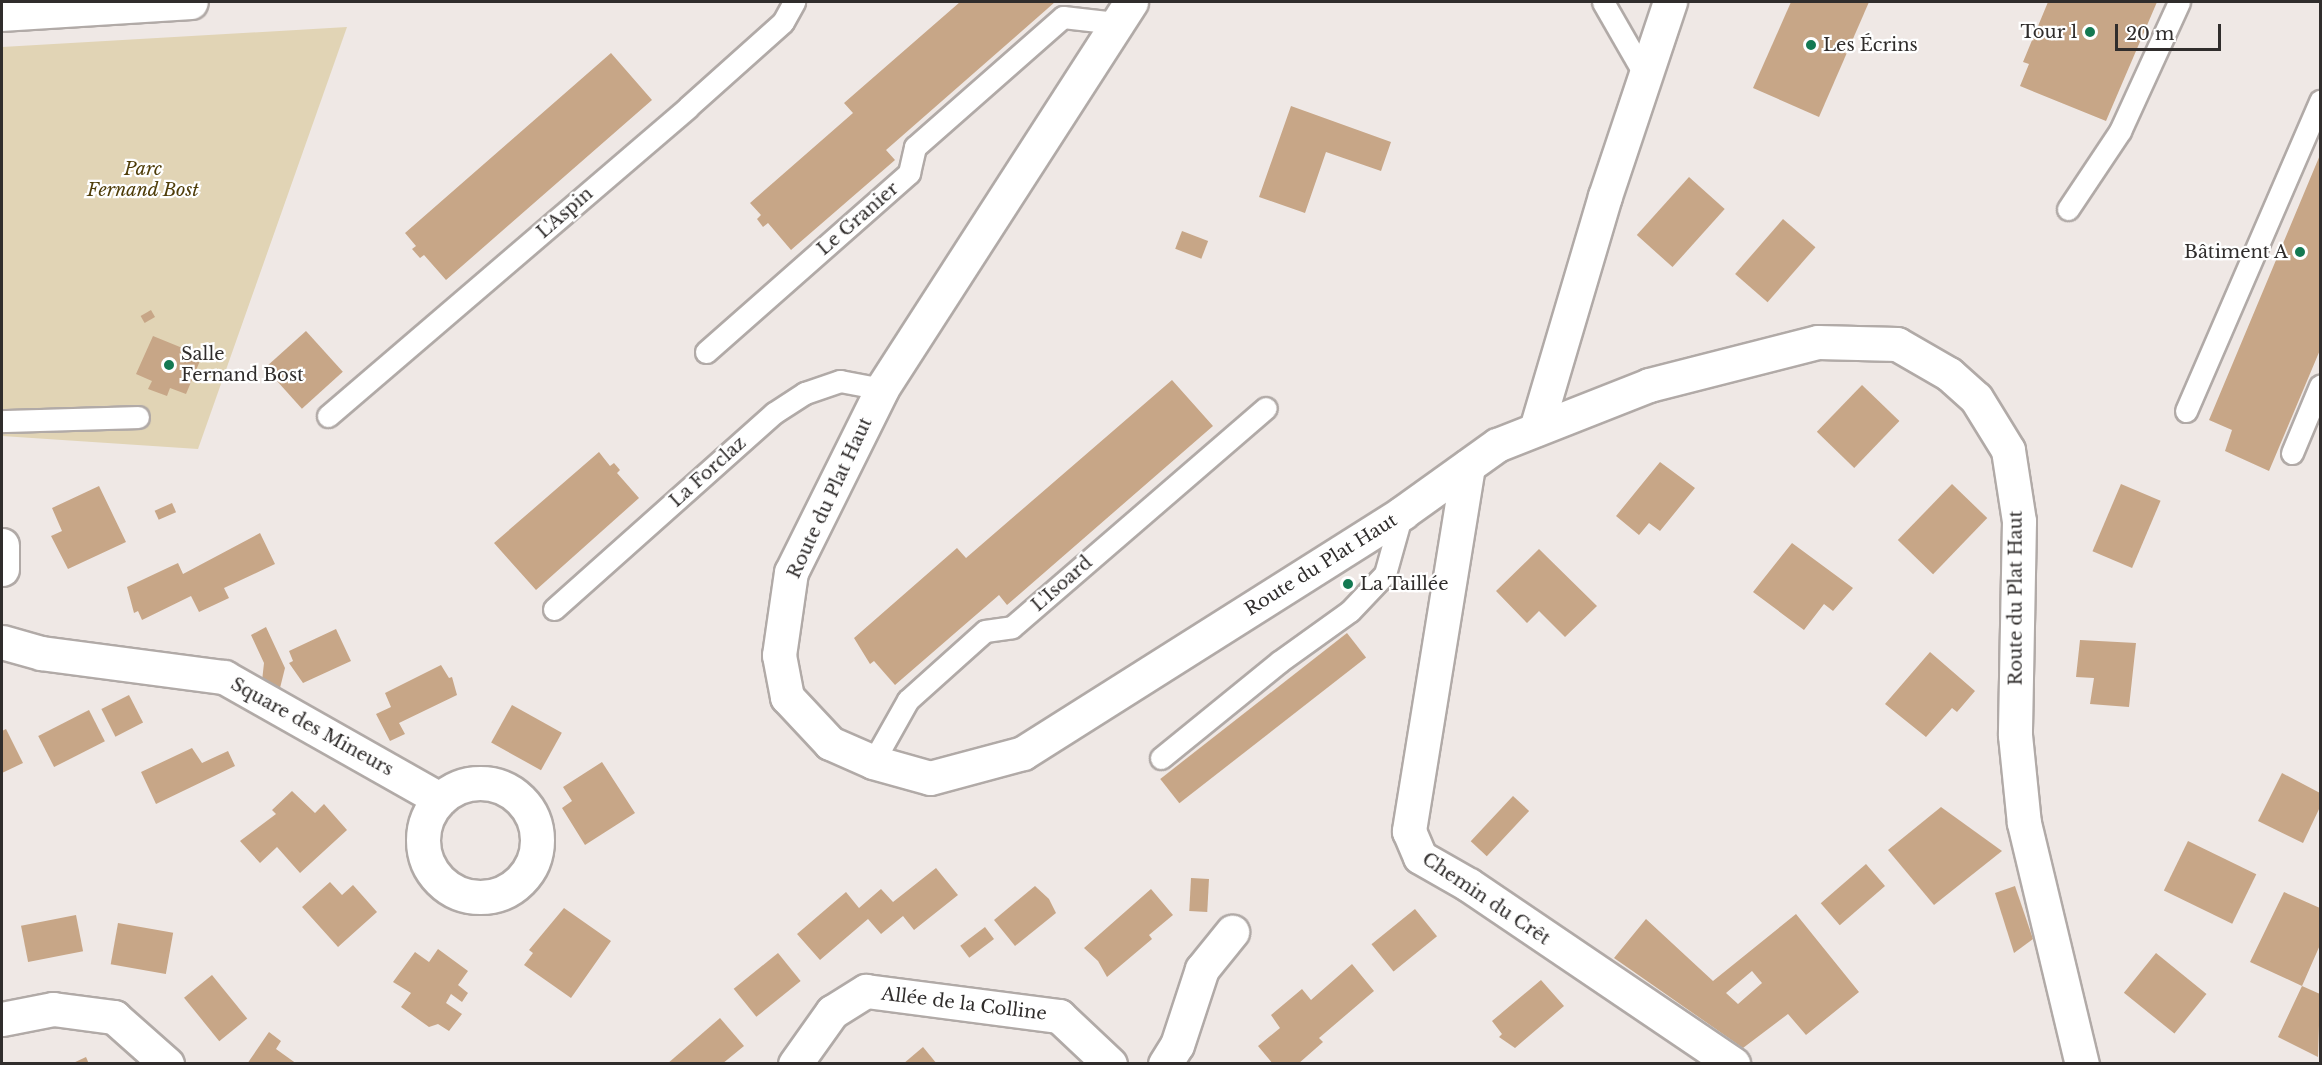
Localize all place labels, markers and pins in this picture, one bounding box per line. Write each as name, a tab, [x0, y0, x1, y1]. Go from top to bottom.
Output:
place label: Tour 1	[2020, 21, 2078, 43]
marker: Tour 1	[2083, 25, 2097, 39]
place label: Les Écrins	[1823, 34, 1918, 56]
marker: Les Écrins	[1804, 38, 1818, 52]
place label: Bâtiment A	[2183, 241, 2288, 263]
marker: Bâtiment A	[2293, 245, 2307, 259]
place label: Salle Fernand Bost	[181, 344, 304, 386]
marker: Salle Fernand Bost	[162, 358, 176, 372]
place label: La Taillée	[1360, 573, 1449, 595]
marker: La Taillée	[1341, 577, 1355, 591]

